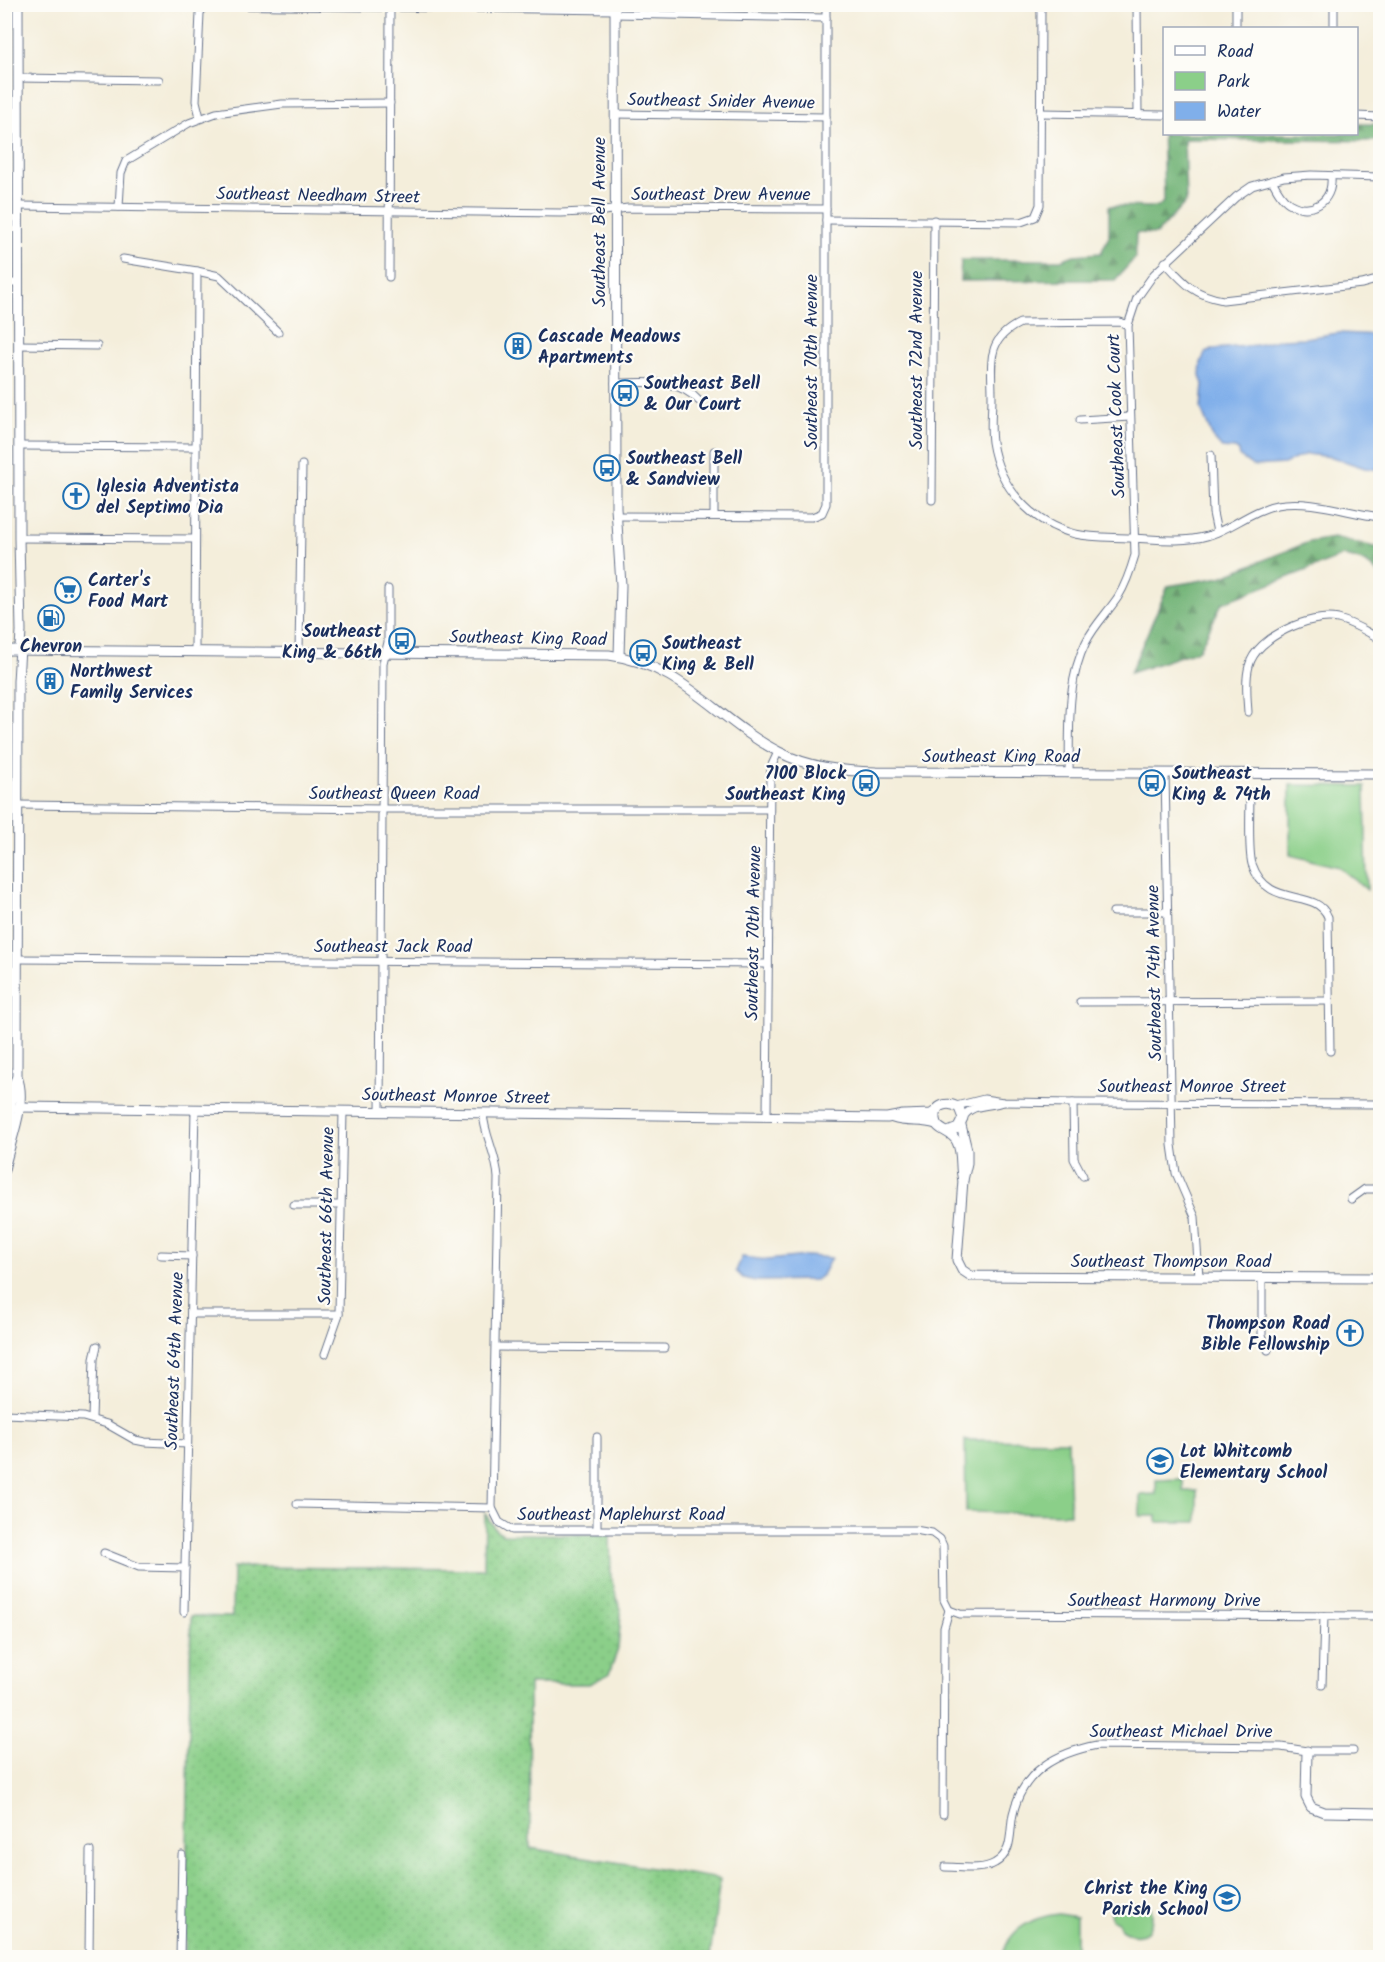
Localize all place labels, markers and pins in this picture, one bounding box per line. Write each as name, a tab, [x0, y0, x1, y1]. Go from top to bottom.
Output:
place label: Cascade Meadows Apartments	[538, 323, 681, 373]
building icon: Cascade Meadows Apartments	[503, 331, 533, 361]
place label: Southeast Bell & Our Court	[644, 370, 760, 420]
bus stop icon: Southeast Bell & Our Court	[610, 378, 640, 408]
place label: Southeast Bell & Sandview	[626, 445, 742, 495]
bus stop icon: Southeast Bell & Sandview	[592, 453, 622, 483]
place label: Iglesia Adventista del Septimo Dia	[96, 473, 239, 523]
church icon: Iglesia Adventista del Septimo Dia	[61, 481, 91, 511]
place label: Carter's Food Mart	[88, 567, 169, 617]
supermarket icon: Carter's Food Mart	[53, 575, 83, 605]
fuel station icon: Chevron	[36, 603, 66, 633]
place label: Southeast King & 66th	[282, 618, 383, 668]
bus stop icon: Southeast King & 66th	[387, 626, 417, 656]
place label: Southeast King & Bell	[662, 630, 754, 680]
place label: Chevron	[20, 633, 82, 662]
bus stop icon: Southeast King & Bell	[628, 638, 658, 668]
place label: Northwest Family Services	[70, 658, 194, 708]
building icon: Northwest Family Services	[35, 666, 65, 696]
place label: 7100 Block Southeast King	[725, 760, 847, 810]
place label: Southeast King & 74th	[1172, 760, 1271, 810]
bus stop icon: 7100 Block Southeast King	[851, 768, 881, 798]
bus stop icon: Southeast King & 74th	[1137, 768, 1167, 798]
place label: Thompson Road Bible Fellowship	[1201, 1310, 1330, 1360]
church icon: Thompson Road Bible Fellowship	[1335, 1318, 1365, 1348]
place label: Lot Whitcomb Elementary School	[1180, 1438, 1327, 1488]
school or university icon: Lot Whitcomb Elementary School	[1145, 1446, 1175, 1476]
place label: Christ the King Parish School	[1084, 1875, 1208, 1925]
school or university icon: Christ the King Parish School	[1212, 1883, 1242, 1913]

